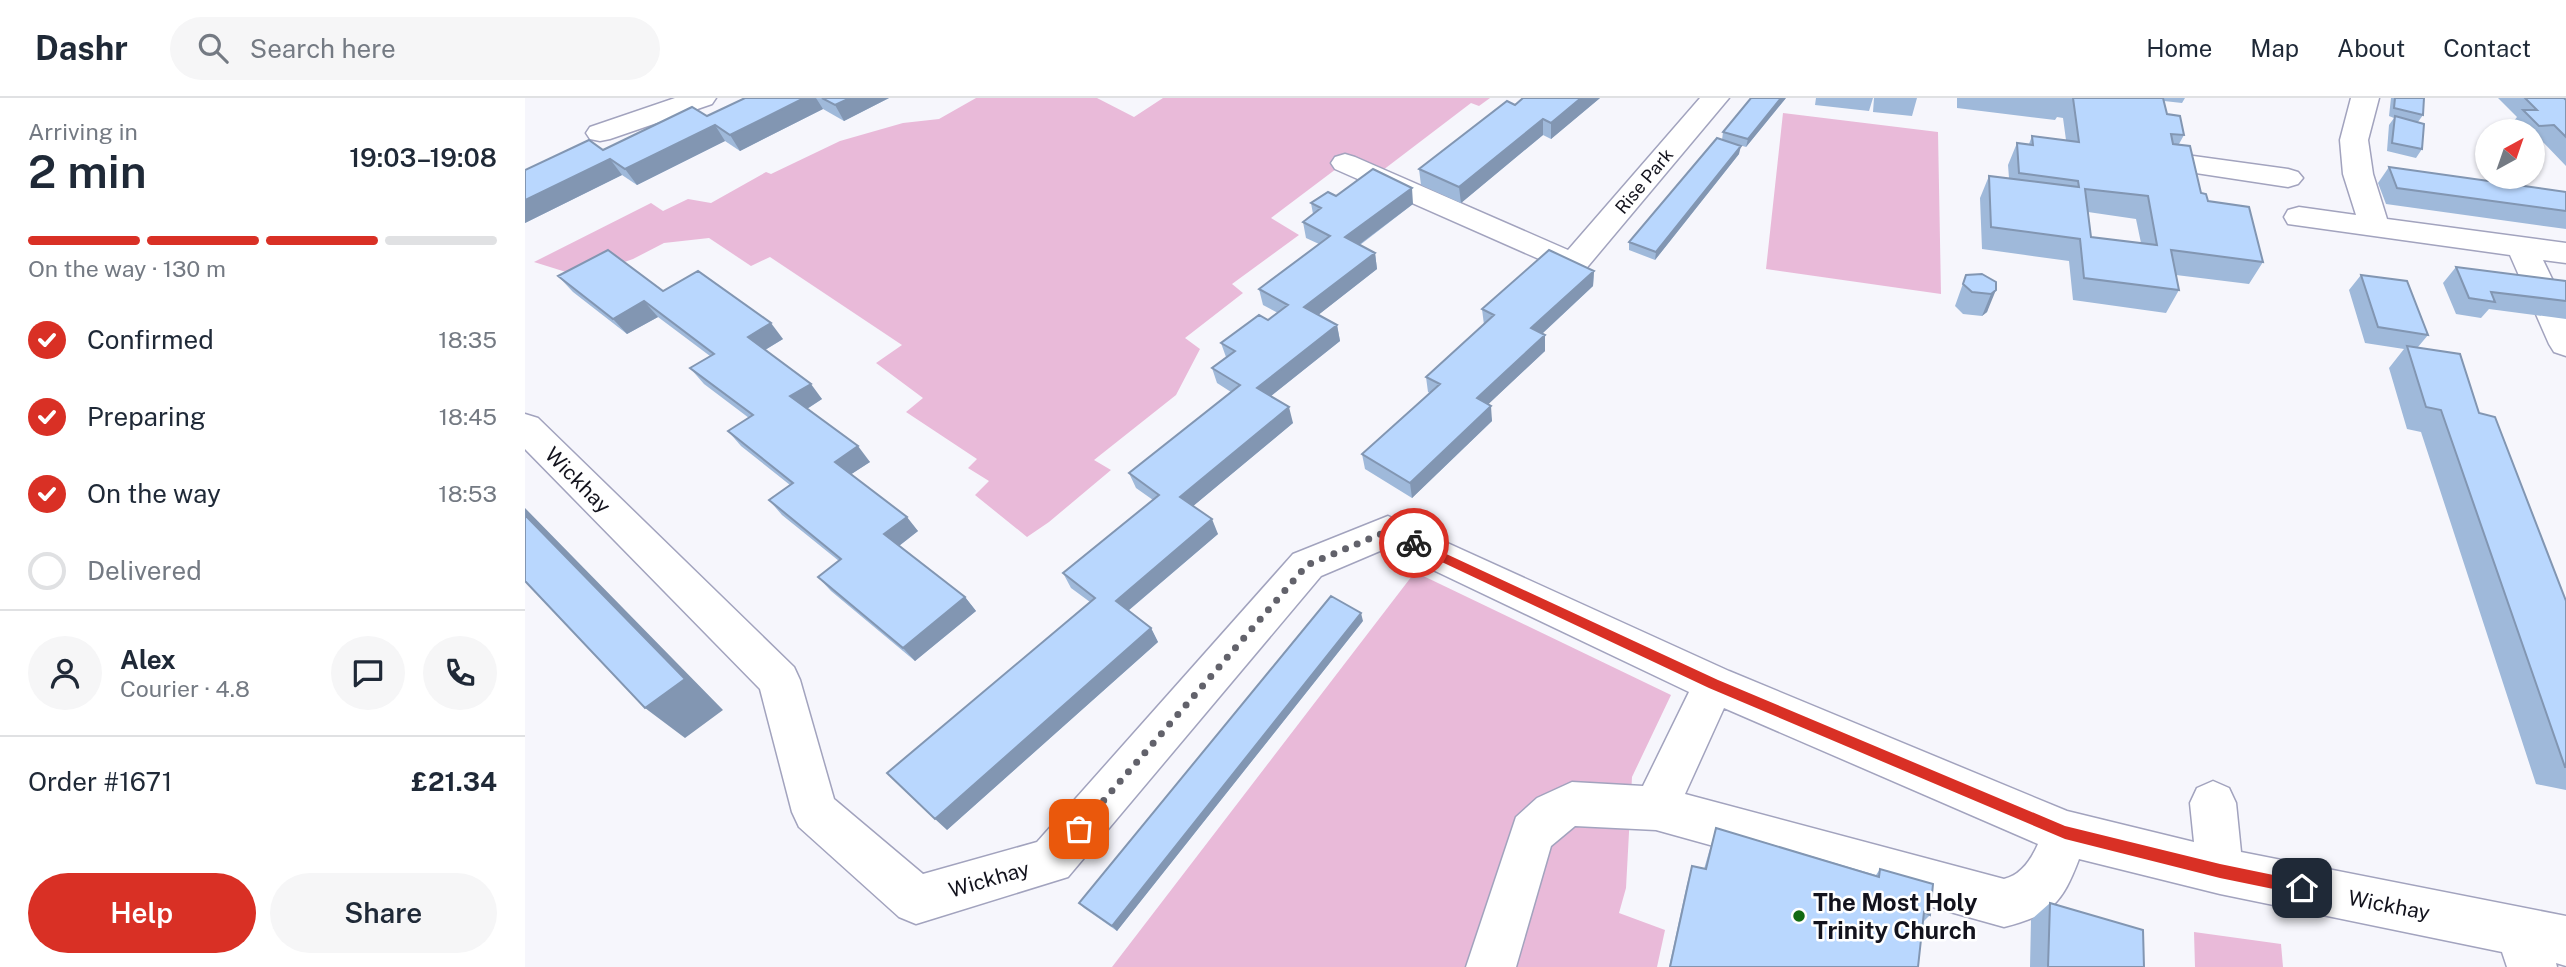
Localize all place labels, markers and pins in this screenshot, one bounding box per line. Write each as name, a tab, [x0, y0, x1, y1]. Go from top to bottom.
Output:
pin	[1049, 799, 1109, 859]
pin	[2272, 858, 2332, 918]
place label: The Most Holy Trinity Church	[1813, 888, 1978, 944]
marker: The Most Holy Trinity Church	[1791, 908, 1807, 924]

